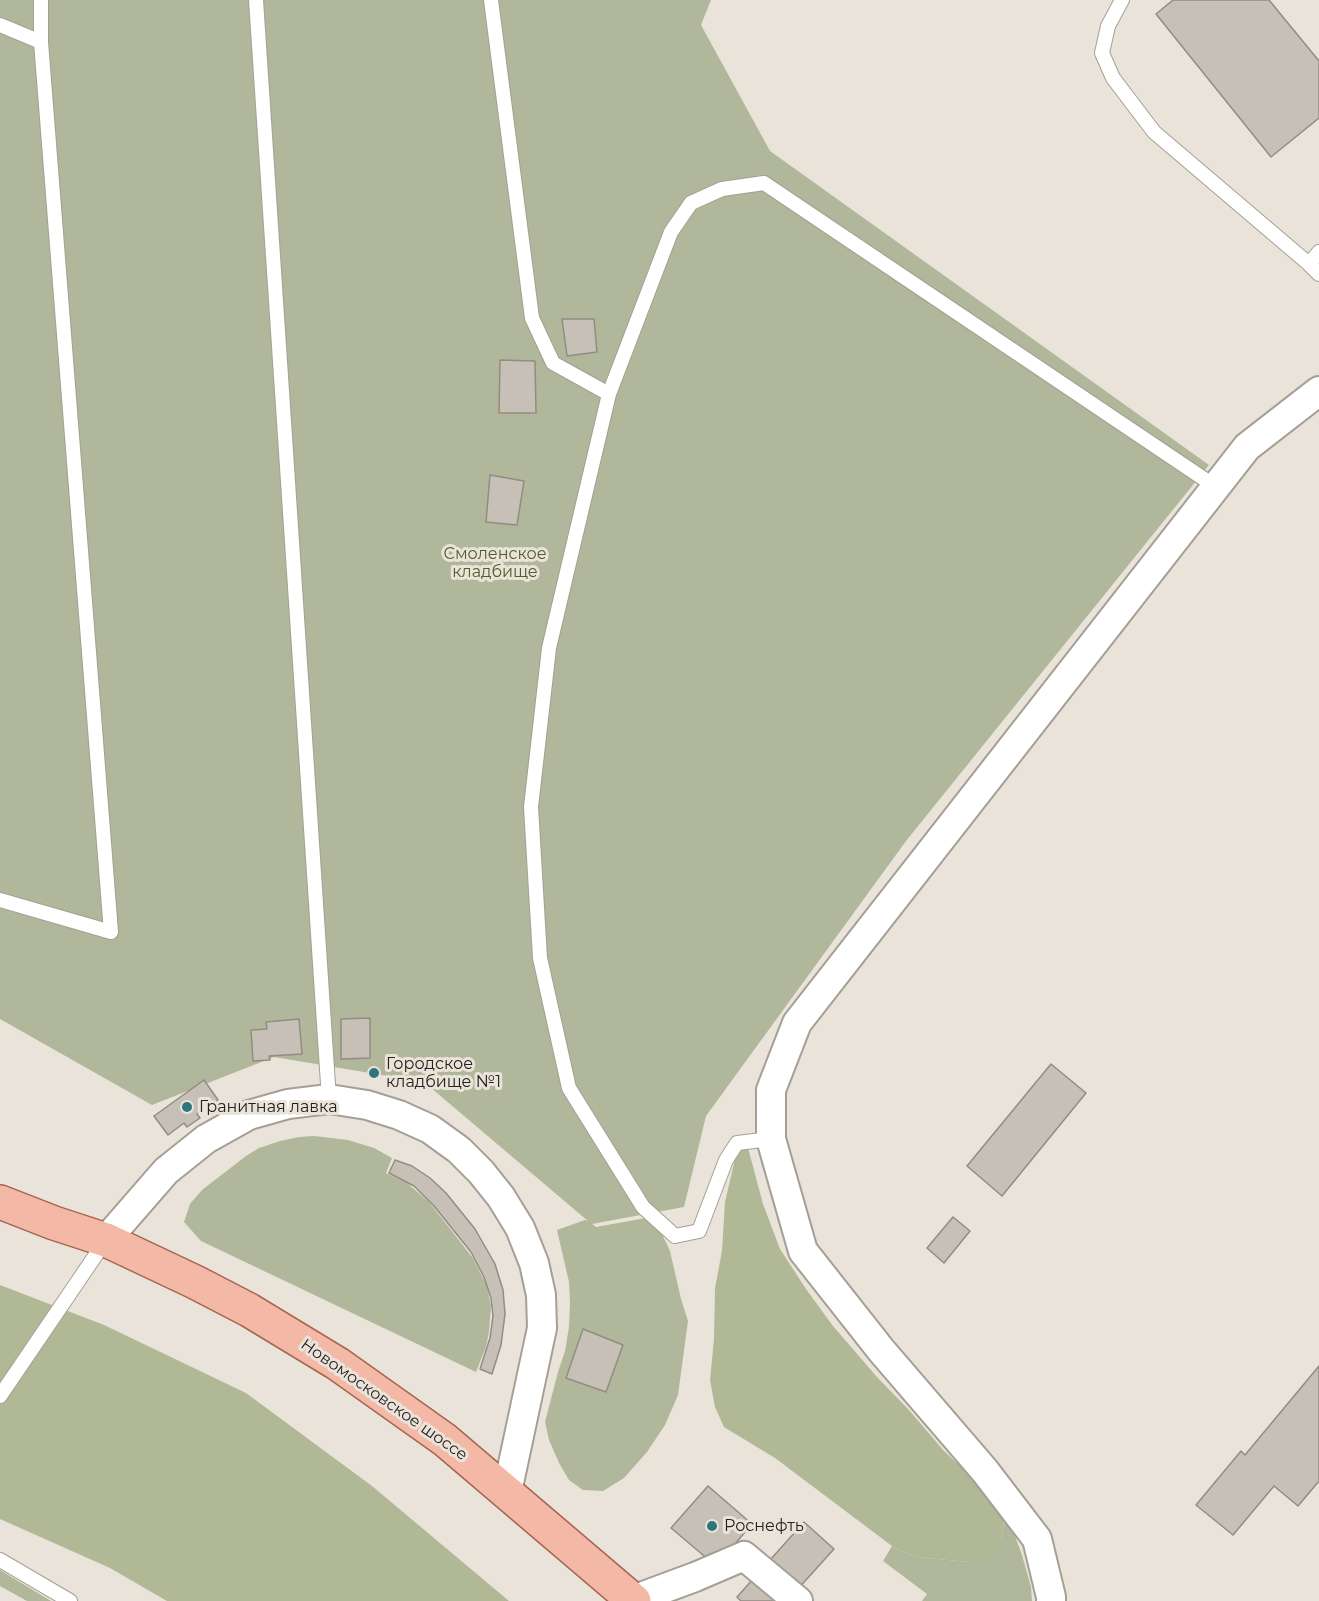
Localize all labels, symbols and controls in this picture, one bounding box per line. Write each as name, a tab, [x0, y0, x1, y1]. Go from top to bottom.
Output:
park label: Смоленское кладбище	[443, 544, 547, 582]
place label: Городское кладбище №1	[386, 1054, 501, 1092]
marker: Городское кладбище №1	[367, 1066, 381, 1080]
place label: Гранитная лавка	[199, 1097, 338, 1117]
marker: Гранитная лавка	[180, 1100, 194, 1114]
street label: Новомосковское шоссе	[297, 1335, 471, 1465]
place label: Роснефть	[724, 1516, 804, 1536]
marker: Роснефть	[705, 1519, 719, 1533]

